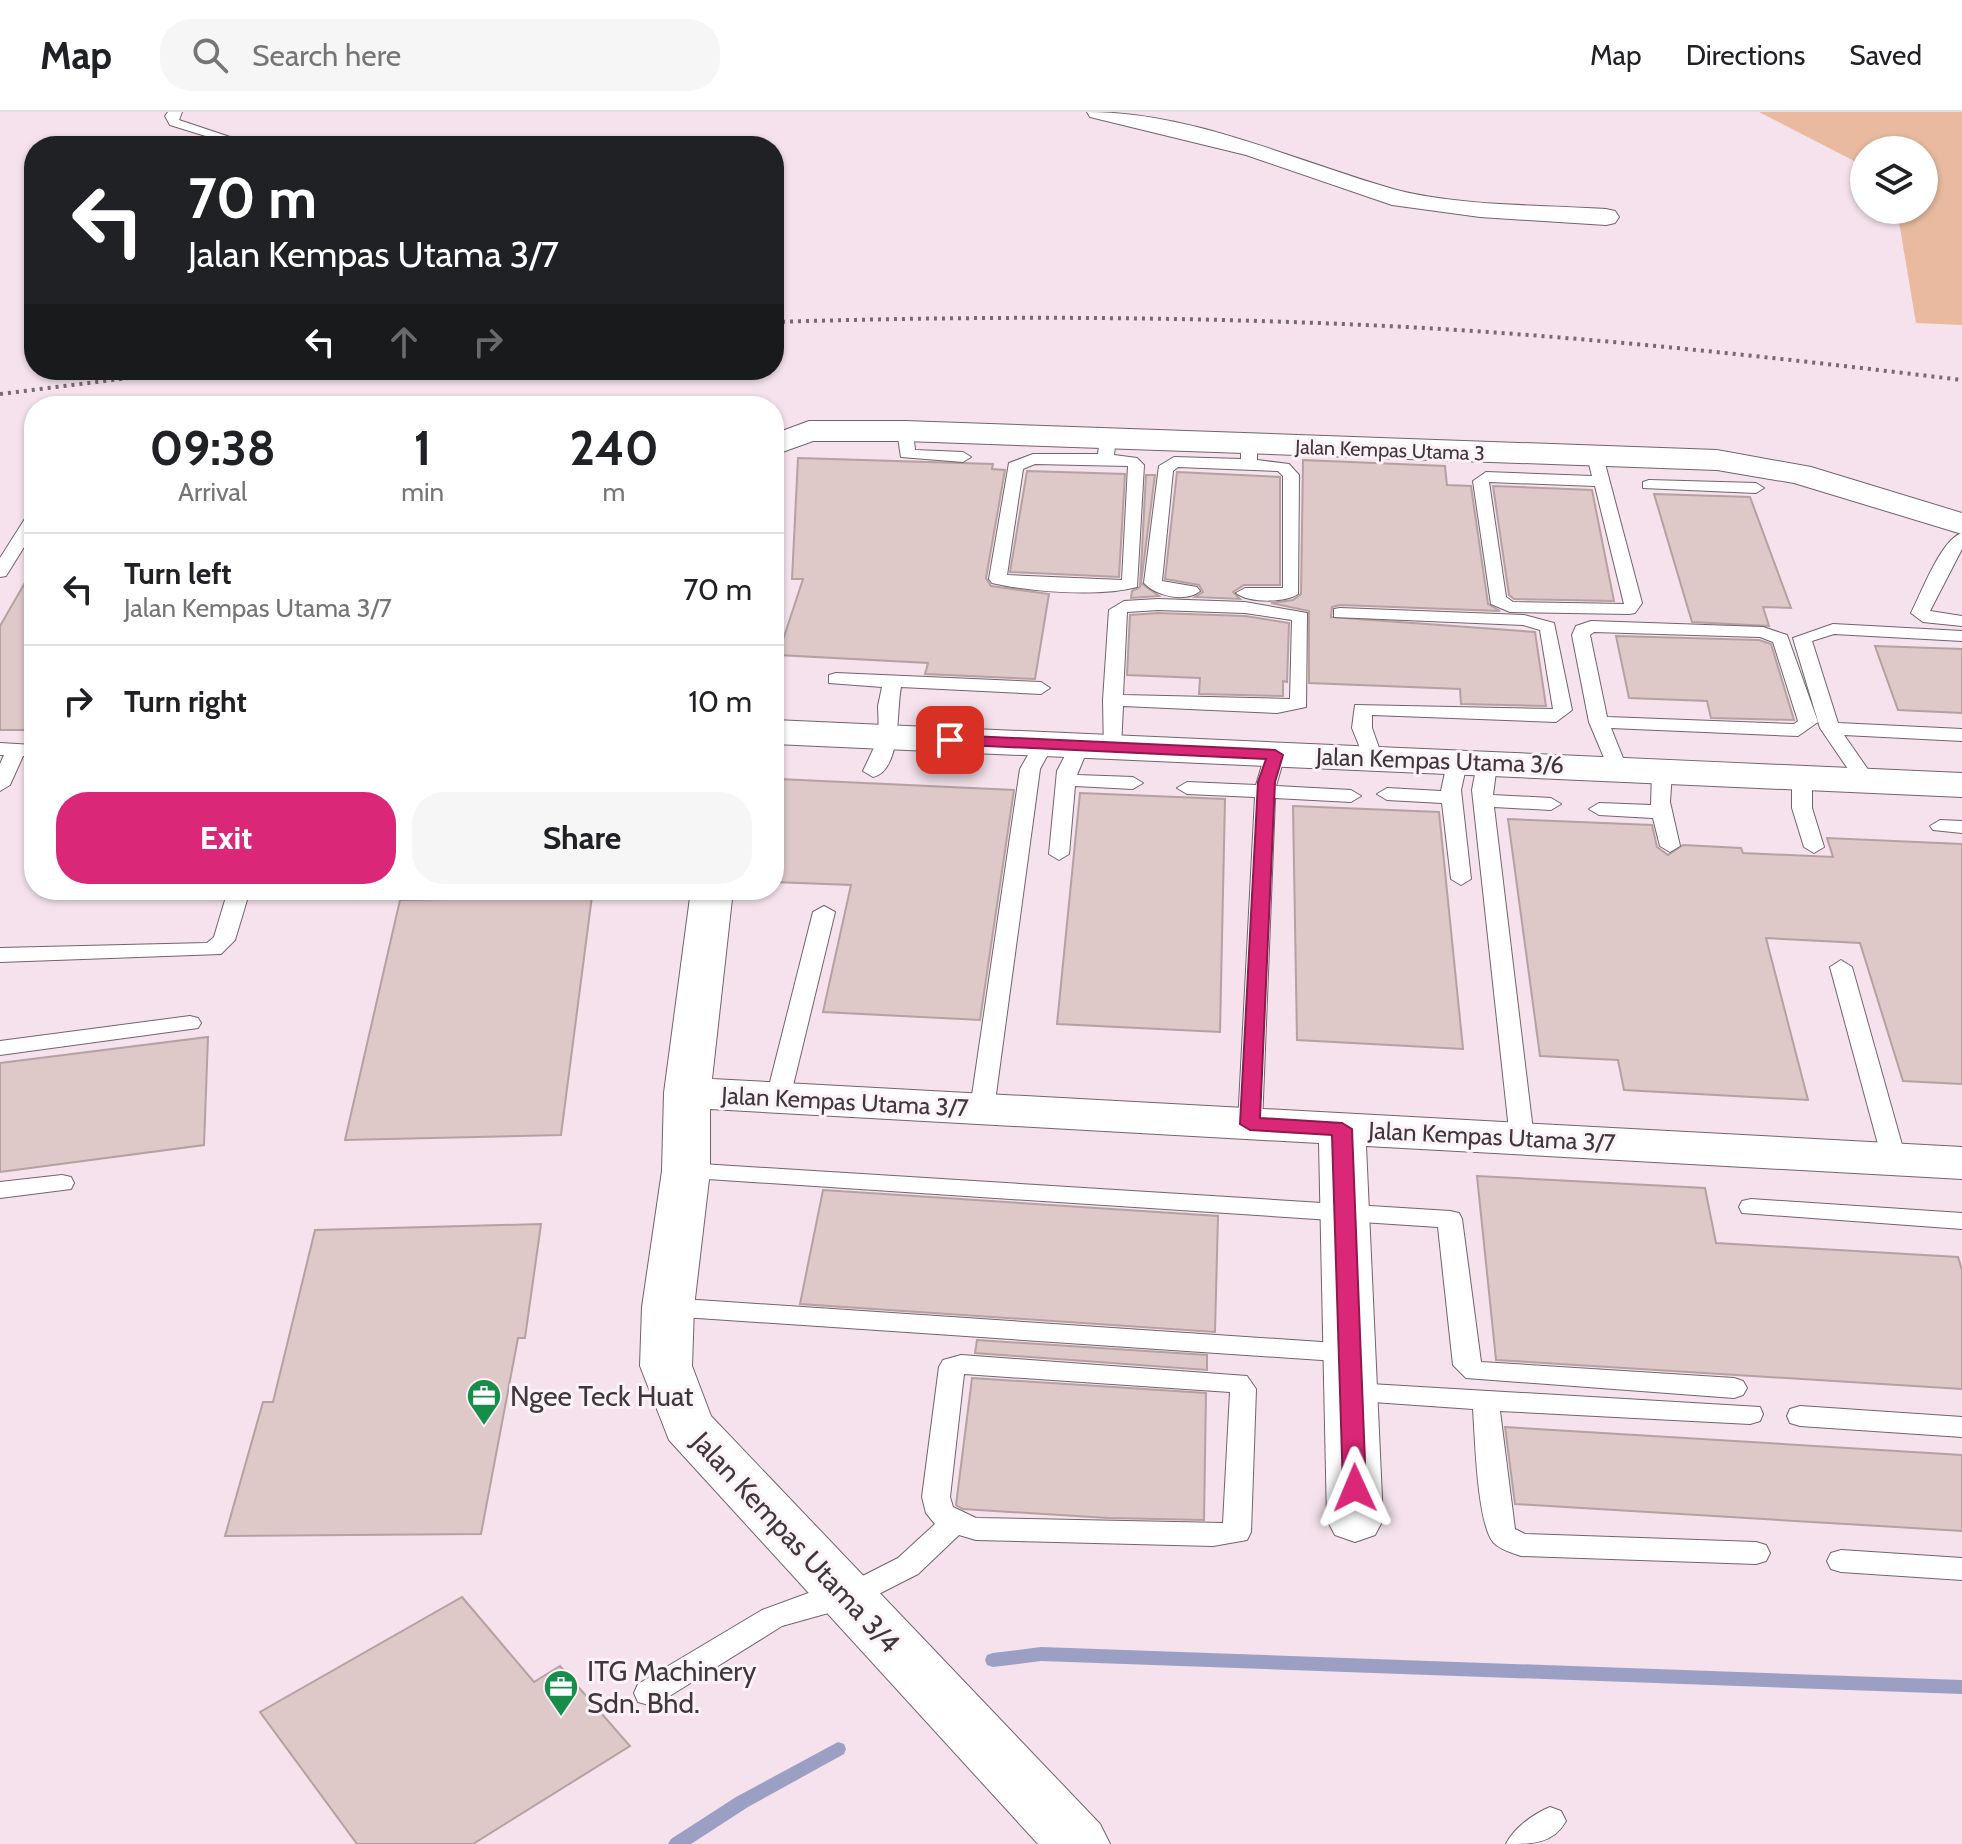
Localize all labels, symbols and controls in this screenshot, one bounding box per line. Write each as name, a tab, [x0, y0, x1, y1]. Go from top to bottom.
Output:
search box	[160, 19, 720, 91]
text: Map	[40, 32, 112, 79]
icon: search	[188, 33, 232, 77]
text: Search here	[252, 37, 401, 74]
text: Map	[1590, 38, 1642, 72]
text: Directions	[1686, 38, 1805, 72]
text: Saved	[1849, 38, 1922, 72]
map controls	[1850, 136, 1938, 224]
button: layers	[1850, 136, 1938, 224]
text: 70 m	[188, 164, 317, 232]
icon: left	[56, 168, 160, 272]
text: Jalan Kempas Utama 3/7	[188, 232, 559, 276]
icon: left	[298, 320, 342, 364]
icon: ahead	[382, 320, 426, 364]
icon: right	[466, 320, 510, 364]
text: 09:38	[149, 419, 276, 477]
text: 1	[414, 419, 431, 477]
text: 240	[569, 419, 659, 477]
street label: Jalan Kempas Utama 3	[1294, 435, 1485, 465]
text: Arrival	[178, 476, 247, 508]
text: min	[401, 476, 444, 508]
text: m	[603, 476, 625, 508]
text: Turn left	[124, 555, 232, 592]
icon: left	[56, 567, 100, 611]
text: 70 m	[683, 571, 752, 608]
text: Jalan Kempas Utama 3/7	[124, 592, 392, 624]
icon: right	[56, 679, 100, 723]
text: Turn right	[124, 683, 247, 720]
text: 10 m	[688, 683, 752, 720]
pin	[916, 706, 984, 774]
icon: arrive	[928, 718, 972, 762]
street label: Jalan Kempas Utama 3/6	[1314, 742, 1565, 779]
button: Exit	[56, 792, 396, 884]
button: Share	[412, 792, 752, 884]
street label: Jalan Kempas Utama 3/7	[720, 1080, 969, 1122]
street label: Jalan Kempas Utama 3/7	[1367, 1115, 1616, 1157]
office icon: Ngee Teck Huat	[465, 1377, 503, 1427]
place label: Ngee Teck Huat	[510, 1379, 694, 1413]
street label: Jalan Kempas Utama 3/4	[684, 1424, 907, 1659]
position arrow	[1313, 1446, 1397, 1530]
place label: ITG Machinery Sdn. Bhd.	[587, 1654, 756, 1720]
office icon: ITG Machinery Sdn. Bhd.	[542, 1668, 580, 1718]

